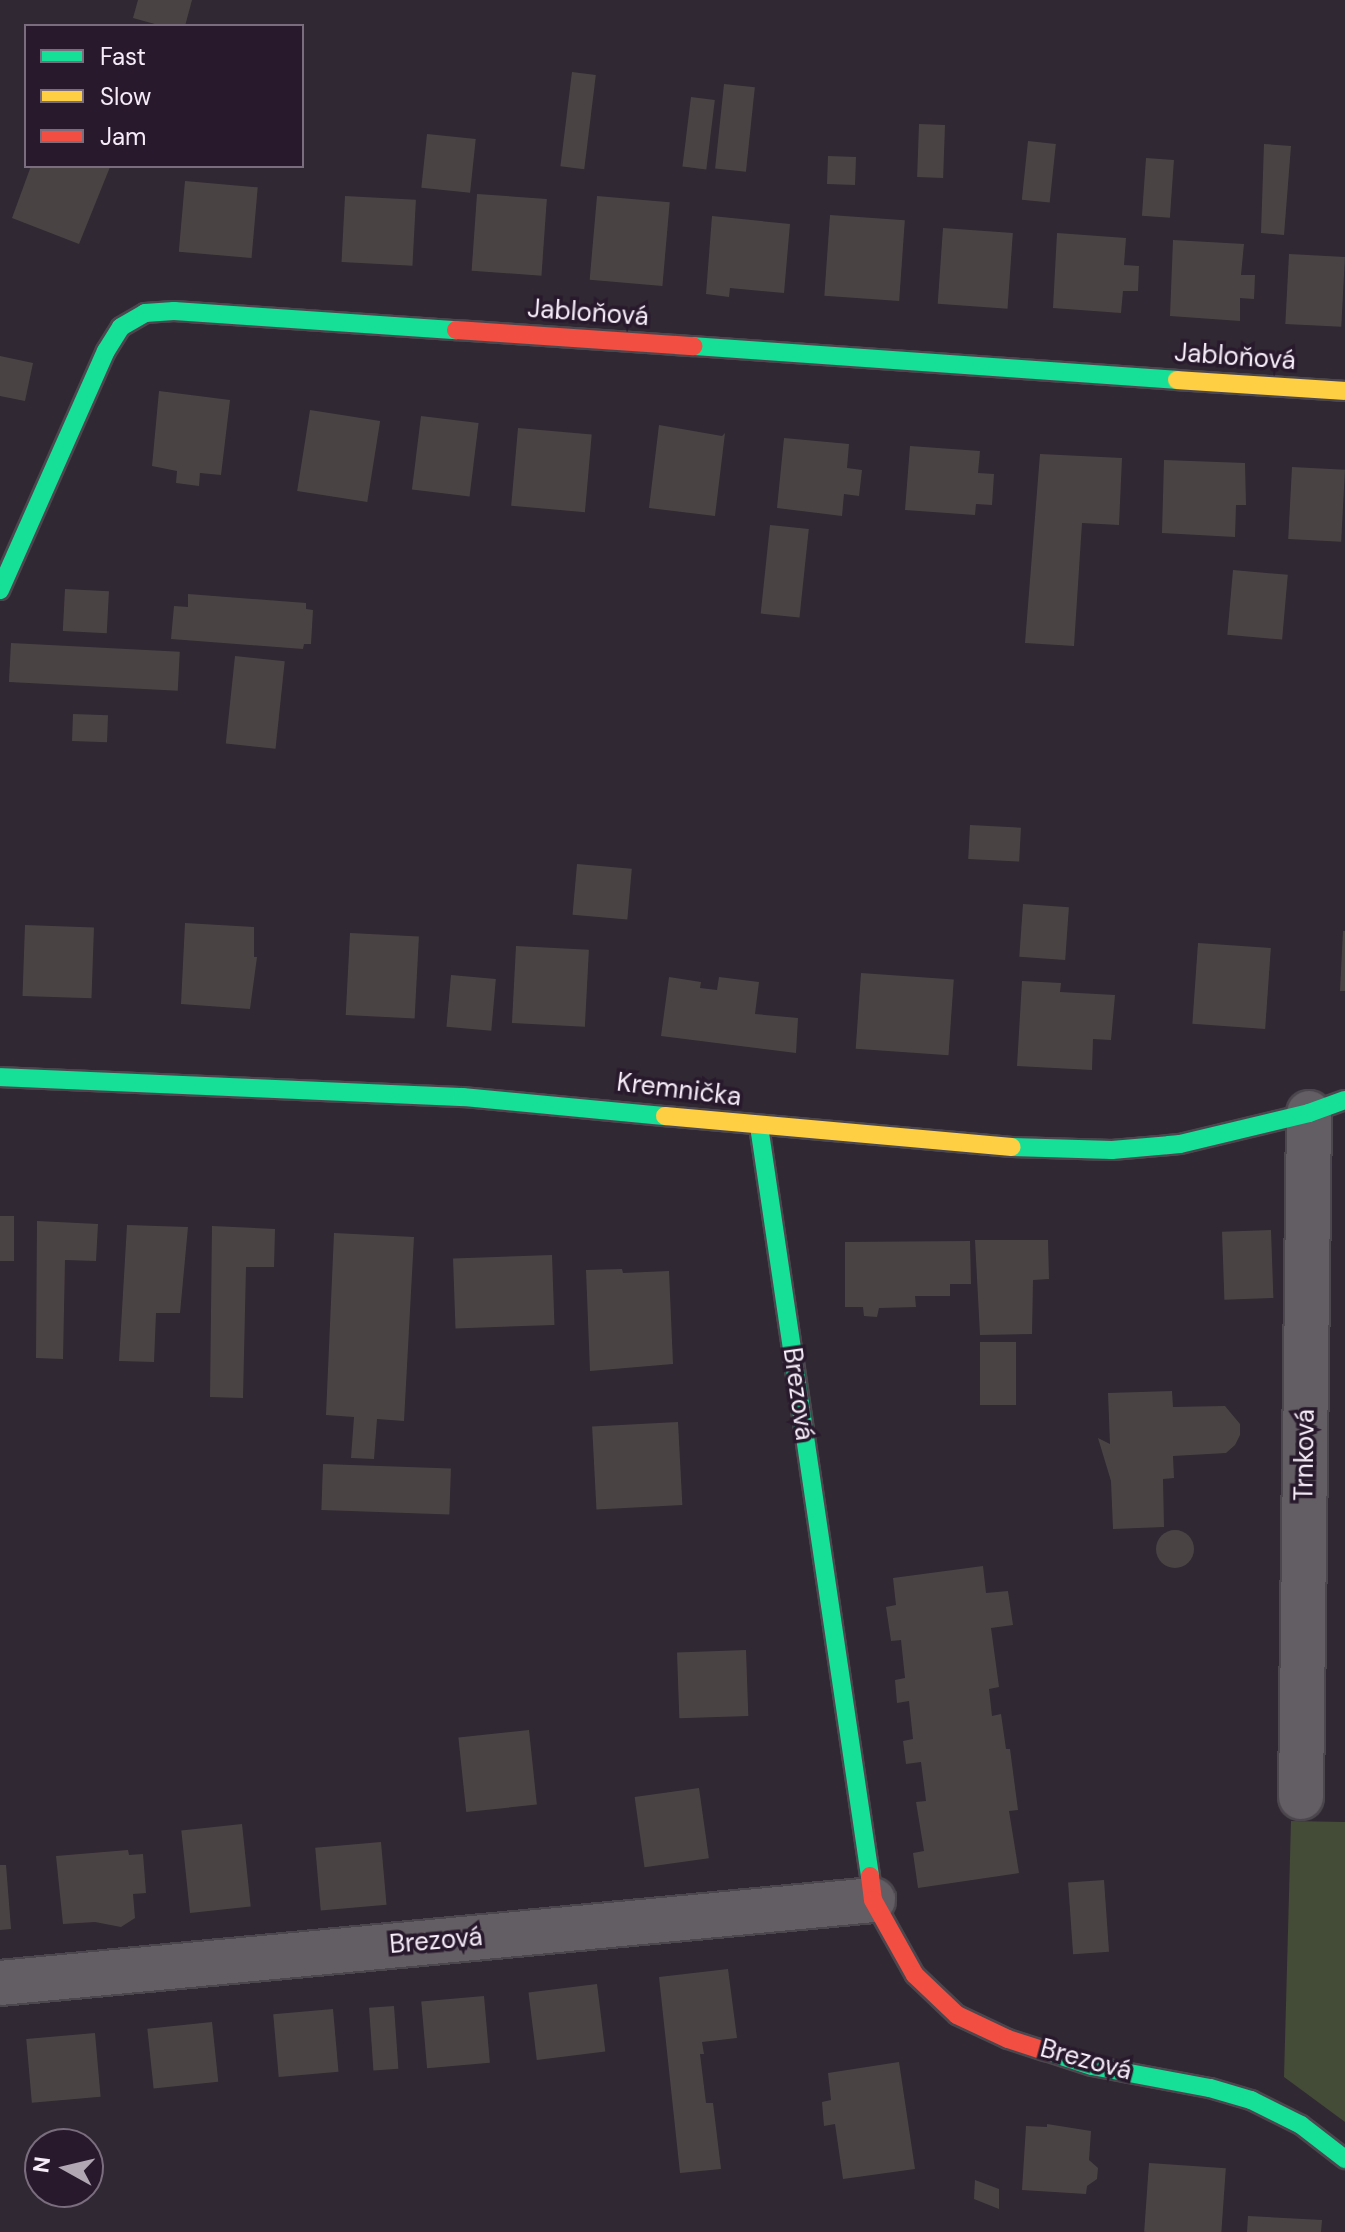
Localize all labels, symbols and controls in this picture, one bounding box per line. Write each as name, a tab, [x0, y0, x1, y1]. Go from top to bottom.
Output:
legend	[24, 24, 304, 168]
text: Fast	[100, 41, 146, 72]
text: Slow	[100, 81, 151, 112]
text: Jam	[100, 121, 146, 152]
street label: Jabloňová	[526, 293, 650, 333]
street label: Jabloňová	[1173, 337, 1297, 377]
street label: Kremnička	[615, 1067, 743, 1113]
street label: Brezová	[776, 1346, 820, 1442]
street label: Trnková	[1289, 1409, 1321, 1501]
street label: Brezová	[388, 1921, 484, 1961]
street label: Brezová	[1037, 2033, 1135, 2087]
north arrow	[24, 2128, 104, 2208]
text: N	[26, 2155, 57, 2175]

